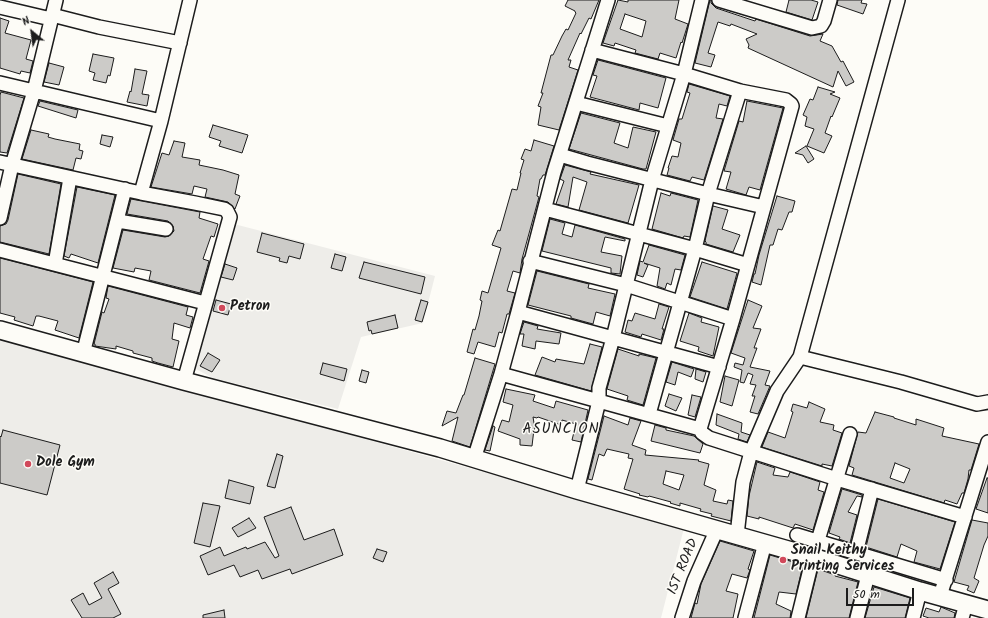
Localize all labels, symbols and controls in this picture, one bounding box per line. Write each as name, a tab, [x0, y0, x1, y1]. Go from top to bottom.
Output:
north arrow	[12, 12, 52, 52]
text: N	[19, 12, 34, 31]
place label: Petron	[230, 300, 270, 316]
marker: Petron	[217, 303, 227, 313]
district label: ASUNCION	[522, 421, 600, 439]
place label: Dole Gym	[36, 456, 95, 472]
marker: Dole Gym	[23, 459, 33, 469]
street label: 1ST ROAD	[665, 536, 703, 598]
place label: Snail Keithy Printing Services	[791, 544, 894, 576]
marker: Snail Keithy Printing Services	[778, 555, 788, 565]
scale bar	[848, 580, 916, 606]
text: 50 m	[853, 585, 880, 604]

